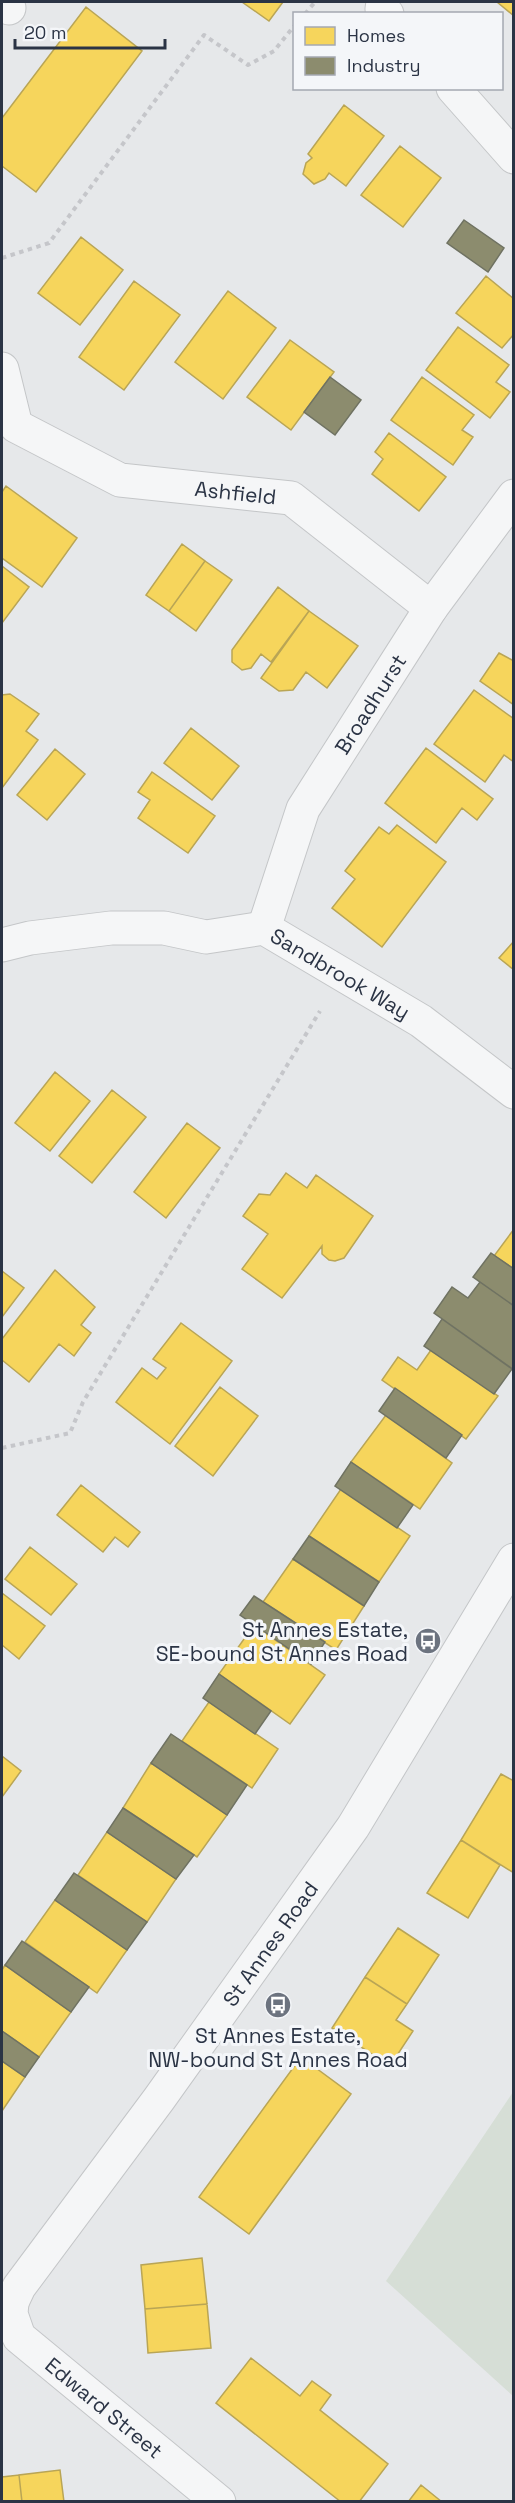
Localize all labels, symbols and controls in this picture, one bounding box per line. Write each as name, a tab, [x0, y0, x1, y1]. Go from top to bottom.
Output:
scale bar	[15, 12, 165, 50]
legend	[293, 12, 503, 90]
text: 20 m	[24, 21, 67, 44]
text: Homes	[347, 24, 406, 47]
text: Industry	[347, 54, 420, 77]
street label: Ashfield	[193, 474, 278, 510]
street label: Broadhurst	[328, 649, 412, 759]
street label: Sandbrook Way	[266, 921, 415, 1025]
place label: St Annes Estate, SE-bound St Annes Road	[156, 1616, 408, 1667]
bus stop icon: St Annes Estate, SE-bound St Annes Road	[413, 1626, 443, 1656]
street label: St Annes Road	[216, 1876, 324, 2011]
bus stop icon: St Annes Estate, NW-bound St Annes Road	[263, 1990, 293, 2020]
place label: St Annes Estate, NW-bound St Annes Road	[148, 2022, 408, 2073]
street label: Edward Street	[40, 2351, 169, 2464]

